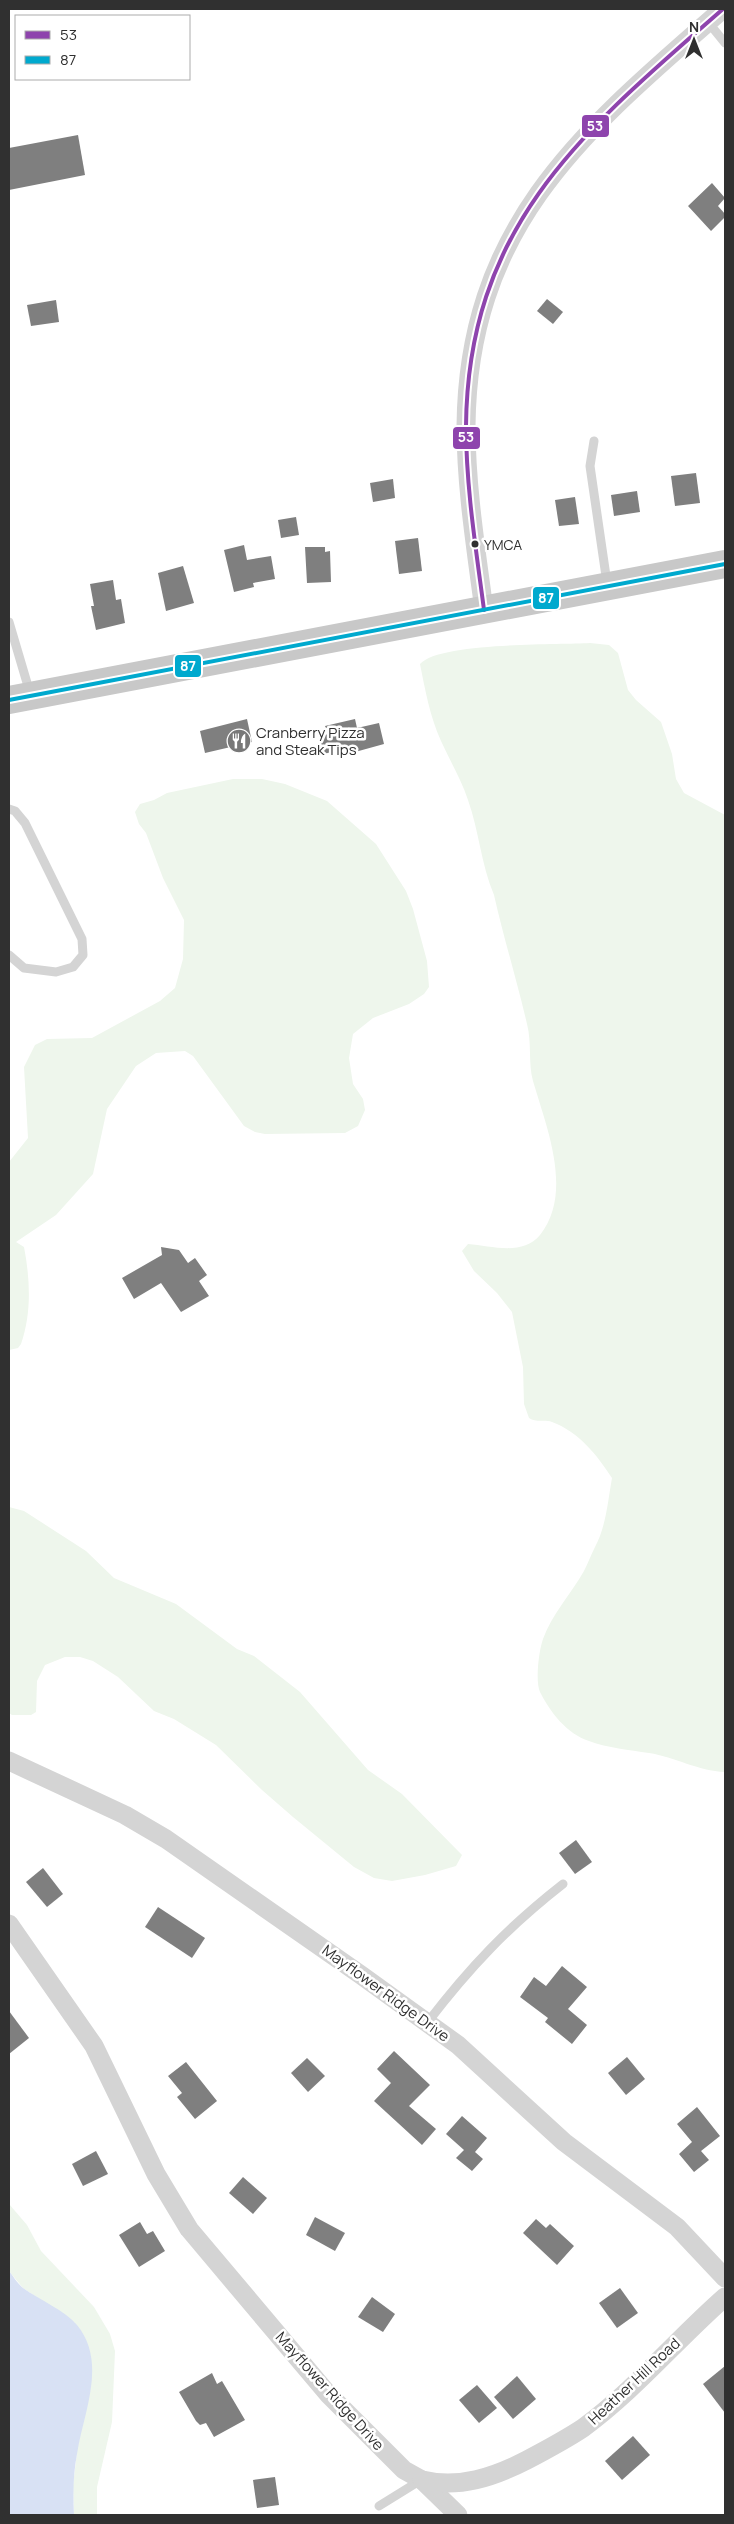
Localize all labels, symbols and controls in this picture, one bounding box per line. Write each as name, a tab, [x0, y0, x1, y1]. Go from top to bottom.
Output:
legend	[15, 15, 190, 80]
north arrow	[669, 15, 719, 65]
text: N	[689, 17, 699, 36]
text: 53	[60, 24, 77, 45]
text: 87	[60, 49, 76, 70]
line badge: 53	[581, 114, 610, 138]
text: 53	[587, 116, 603, 135]
line badge: 53	[452, 426, 481, 450]
text: 53	[458, 427, 474, 446]
place label: YMCA	[484, 535, 522, 554]
marker: YMCA	[470, 539, 480, 549]
line badge: 87	[532, 586, 560, 610]
text: 87	[538, 588, 554, 607]
line badge: 87	[174, 654, 202, 678]
text: 87	[180, 656, 196, 675]
place label: Cranberry Pizza and Steak Tips	[256, 722, 365, 760]
restaurant icon: Cranberry Pizza and Steak Tips	[226, 728, 252, 754]
street label: Mayflower Ridge Drive	[318, 1940, 454, 2047]
street label: Mayflower Ridge Drive	[271, 2327, 389, 2455]
street label: Heather Hill Road	[583, 2333, 685, 2429]

